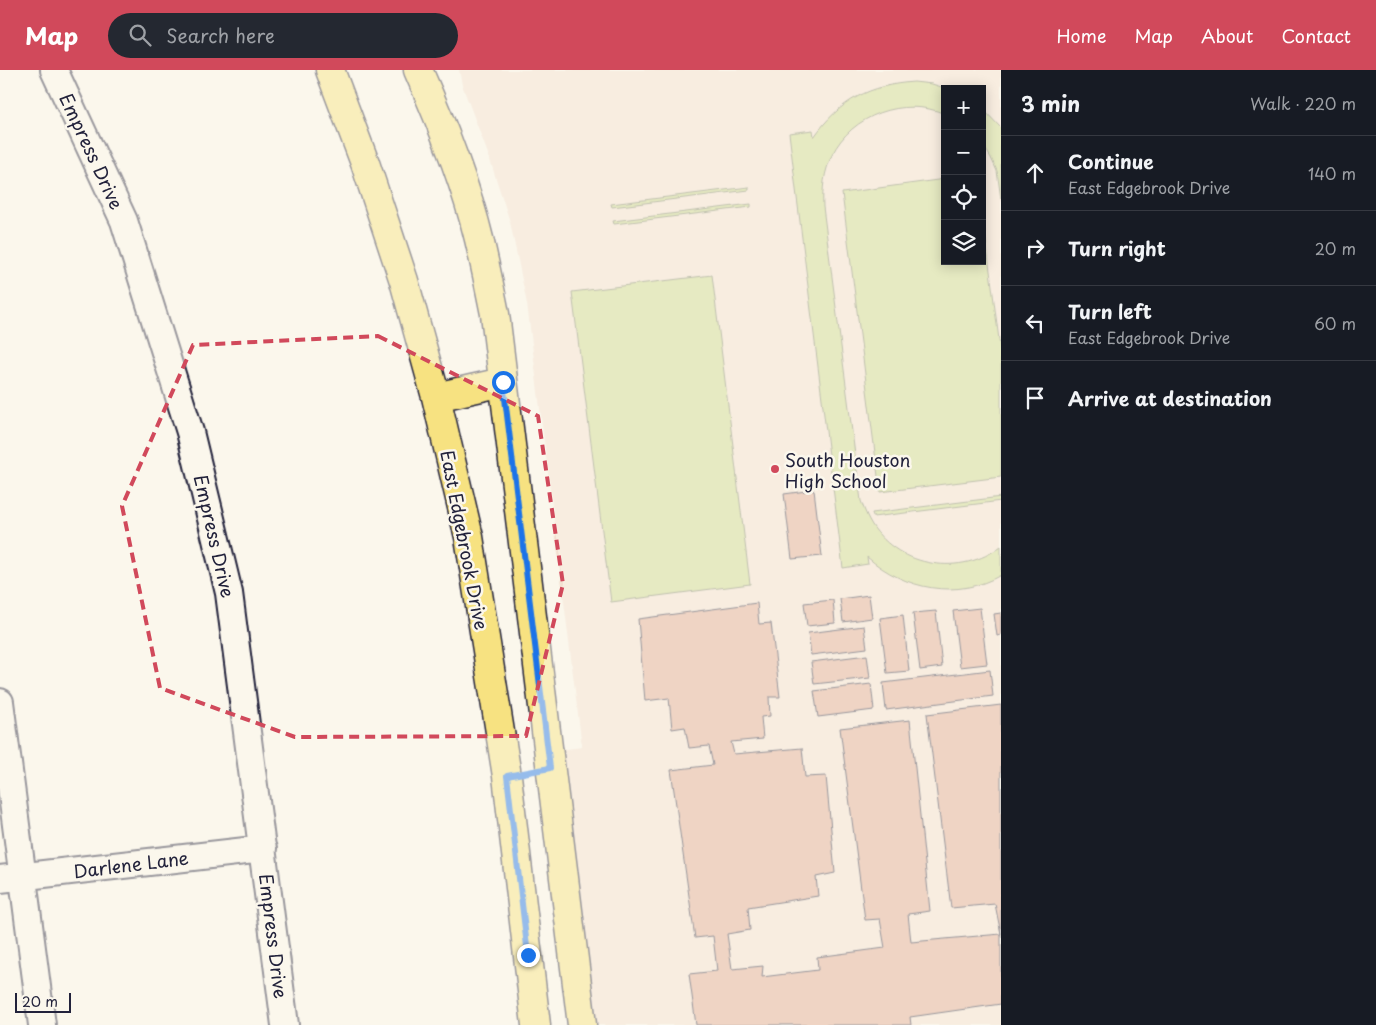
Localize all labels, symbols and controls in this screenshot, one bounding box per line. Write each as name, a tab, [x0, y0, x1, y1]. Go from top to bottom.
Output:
search box	[108, 13, 458, 58]
text: Map	[25, 17, 78, 53]
icon: search	[126, 21, 154, 49]
text: Search here	[166, 21, 275, 49]
text: Home	[1056, 22, 1106, 49]
text: Map	[1134, 22, 1173, 49]
text: About	[1201, 22, 1253, 49]
text: Contact	[1281, 22, 1351, 49]
map controls	[941, 85, 986, 265]
button: +	[941, 85, 986, 130]
text: 3 min	[1021, 87, 1080, 119]
street label: Empress Drive	[53, 88, 131, 214]
text: Walk · 220 m	[1250, 91, 1356, 115]
button: −	[941, 130, 986, 175]
text: Continue	[1068, 147, 1154, 175]
icon: ahead	[1021, 159, 1049, 187]
text: 140 m	[1308, 161, 1356, 185]
button: locate	[941, 175, 986, 220]
text: East Edgebrook Drive	[1068, 175, 1230, 199]
button: layers	[941, 220, 986, 265]
icon: right	[1021, 234, 1049, 262]
text: Turn right	[1068, 234, 1166, 262]
text: 20 m	[1315, 236, 1356, 260]
text: Turn left	[1068, 297, 1152, 325]
icon: left	[1021, 309, 1049, 337]
text: 60 m	[1314, 311, 1356, 335]
text: East Edgebrook Drive	[1068, 325, 1230, 349]
route start	[492, 371, 515, 394]
icon: arrive	[1021, 384, 1049, 412]
text: Arrive at destination	[1068, 384, 1272, 412]
place label: South Houston High School	[785, 446, 911, 494]
street label: East Edgebrook Drive	[434, 448, 496, 632]
marker: South Houston High School	[769, 463, 781, 475]
street label: Empress Drive	[188, 472, 242, 600]
street label: Darlene Lane	[72, 844, 190, 884]
street label: Empress Drive	[253, 872, 295, 1000]
route end	[517, 944, 540, 967]
scale bar	[15, 990, 71, 1013]
text: 20 m	[22, 991, 58, 1012]

